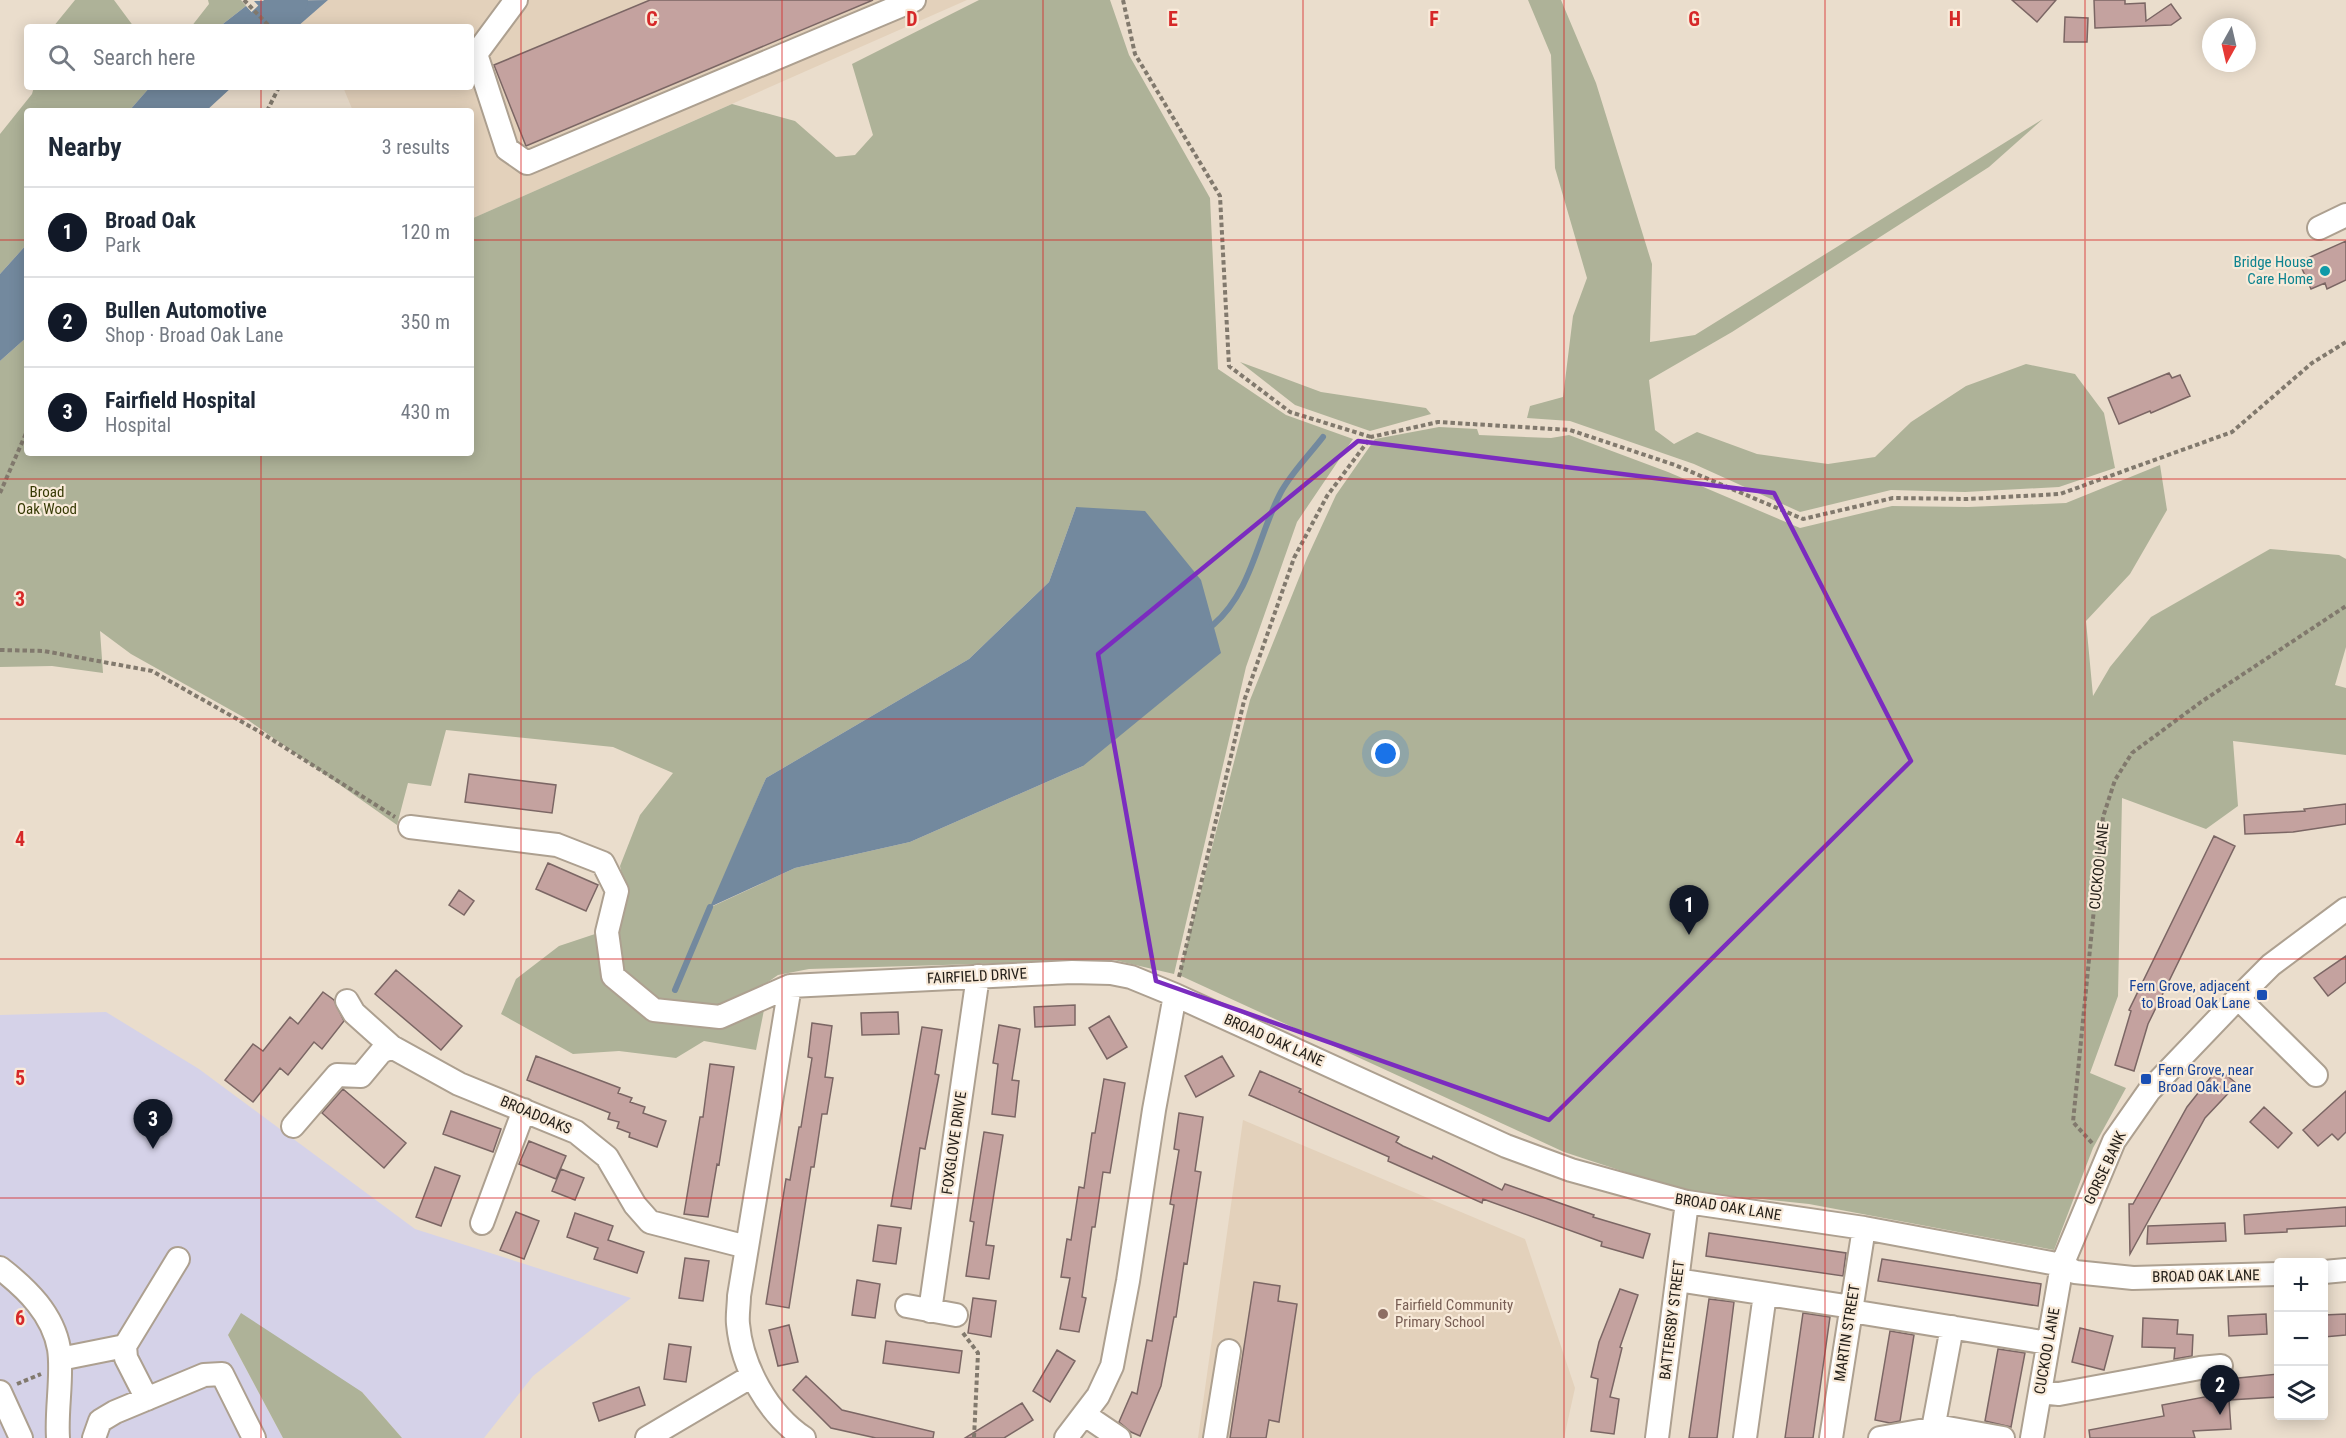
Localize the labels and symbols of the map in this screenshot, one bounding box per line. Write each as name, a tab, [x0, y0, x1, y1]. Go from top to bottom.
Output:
text: C	[646, 7, 658, 31]
text: D	[906, 7, 918, 31]
text: E	[1168, 7, 1178, 31]
text: F	[1429, 7, 1439, 31]
text: G	[1688, 7, 1700, 31]
text: H	[1949, 7, 1961, 31]
north arrow	[2202, 18, 2256, 72]
place label: Bridge House Care Home	[2234, 253, 2313, 288]
marker: Bridge House Care Home	[2318, 264, 2332, 278]
park label: Broad Oak Wood	[17, 483, 77, 518]
text: 3	[15, 587, 25, 611]
your location	[1371, 739, 1400, 768]
street label: CUCKOO LANE	[2085, 822, 2113, 910]
text: 4	[15, 827, 25, 851]
pin: 1	[1670, 886, 1708, 935]
street label: FAIRFIELD DRIVE	[927, 964, 1027, 988]
place label: Fern Grove, adjacent to Broad Oak Lane	[2129, 977, 2250, 1012]
marker: Fern Grove, adjacent to Broad Oak Lane	[2255, 988, 2269, 1002]
street label: BROAD OAK LANE	[1221, 1010, 1327, 1070]
place label: Fern Grove, near Broad Oak Lane	[2158, 1061, 2254, 1096]
text: 5	[15, 1066, 25, 1090]
marker: Fern Grove, near Broad Oak Lane	[2139, 1072, 2153, 1086]
street label: FOXGLOVE DRIVE	[938, 1090, 970, 1196]
street label: BROADOAKS	[498, 1092, 575, 1138]
pin: 3	[134, 1100, 172, 1149]
street label: GORSE BANK	[2080, 1128, 2130, 1208]
street label: BROAD OAK LANE	[1674, 1190, 1782, 1224]
street label: BATTERSBY STREET	[1656, 1259, 1688, 1381]
street label: BROAD OAK LANE	[2152, 1266, 2260, 1286]
street label: MARTIN STREET	[1830, 1283, 1864, 1383]
place label: Fairfield Community Primary School	[1395, 1296, 1513, 1331]
text: 6	[15, 1306, 25, 1330]
street label: CUCKOO LANE	[2031, 1306, 2063, 1396]
marker: Fairfield Community Primary School	[1376, 1307, 1390, 1321]
pin: 2	[2200, 1366, 2240, 1415]

